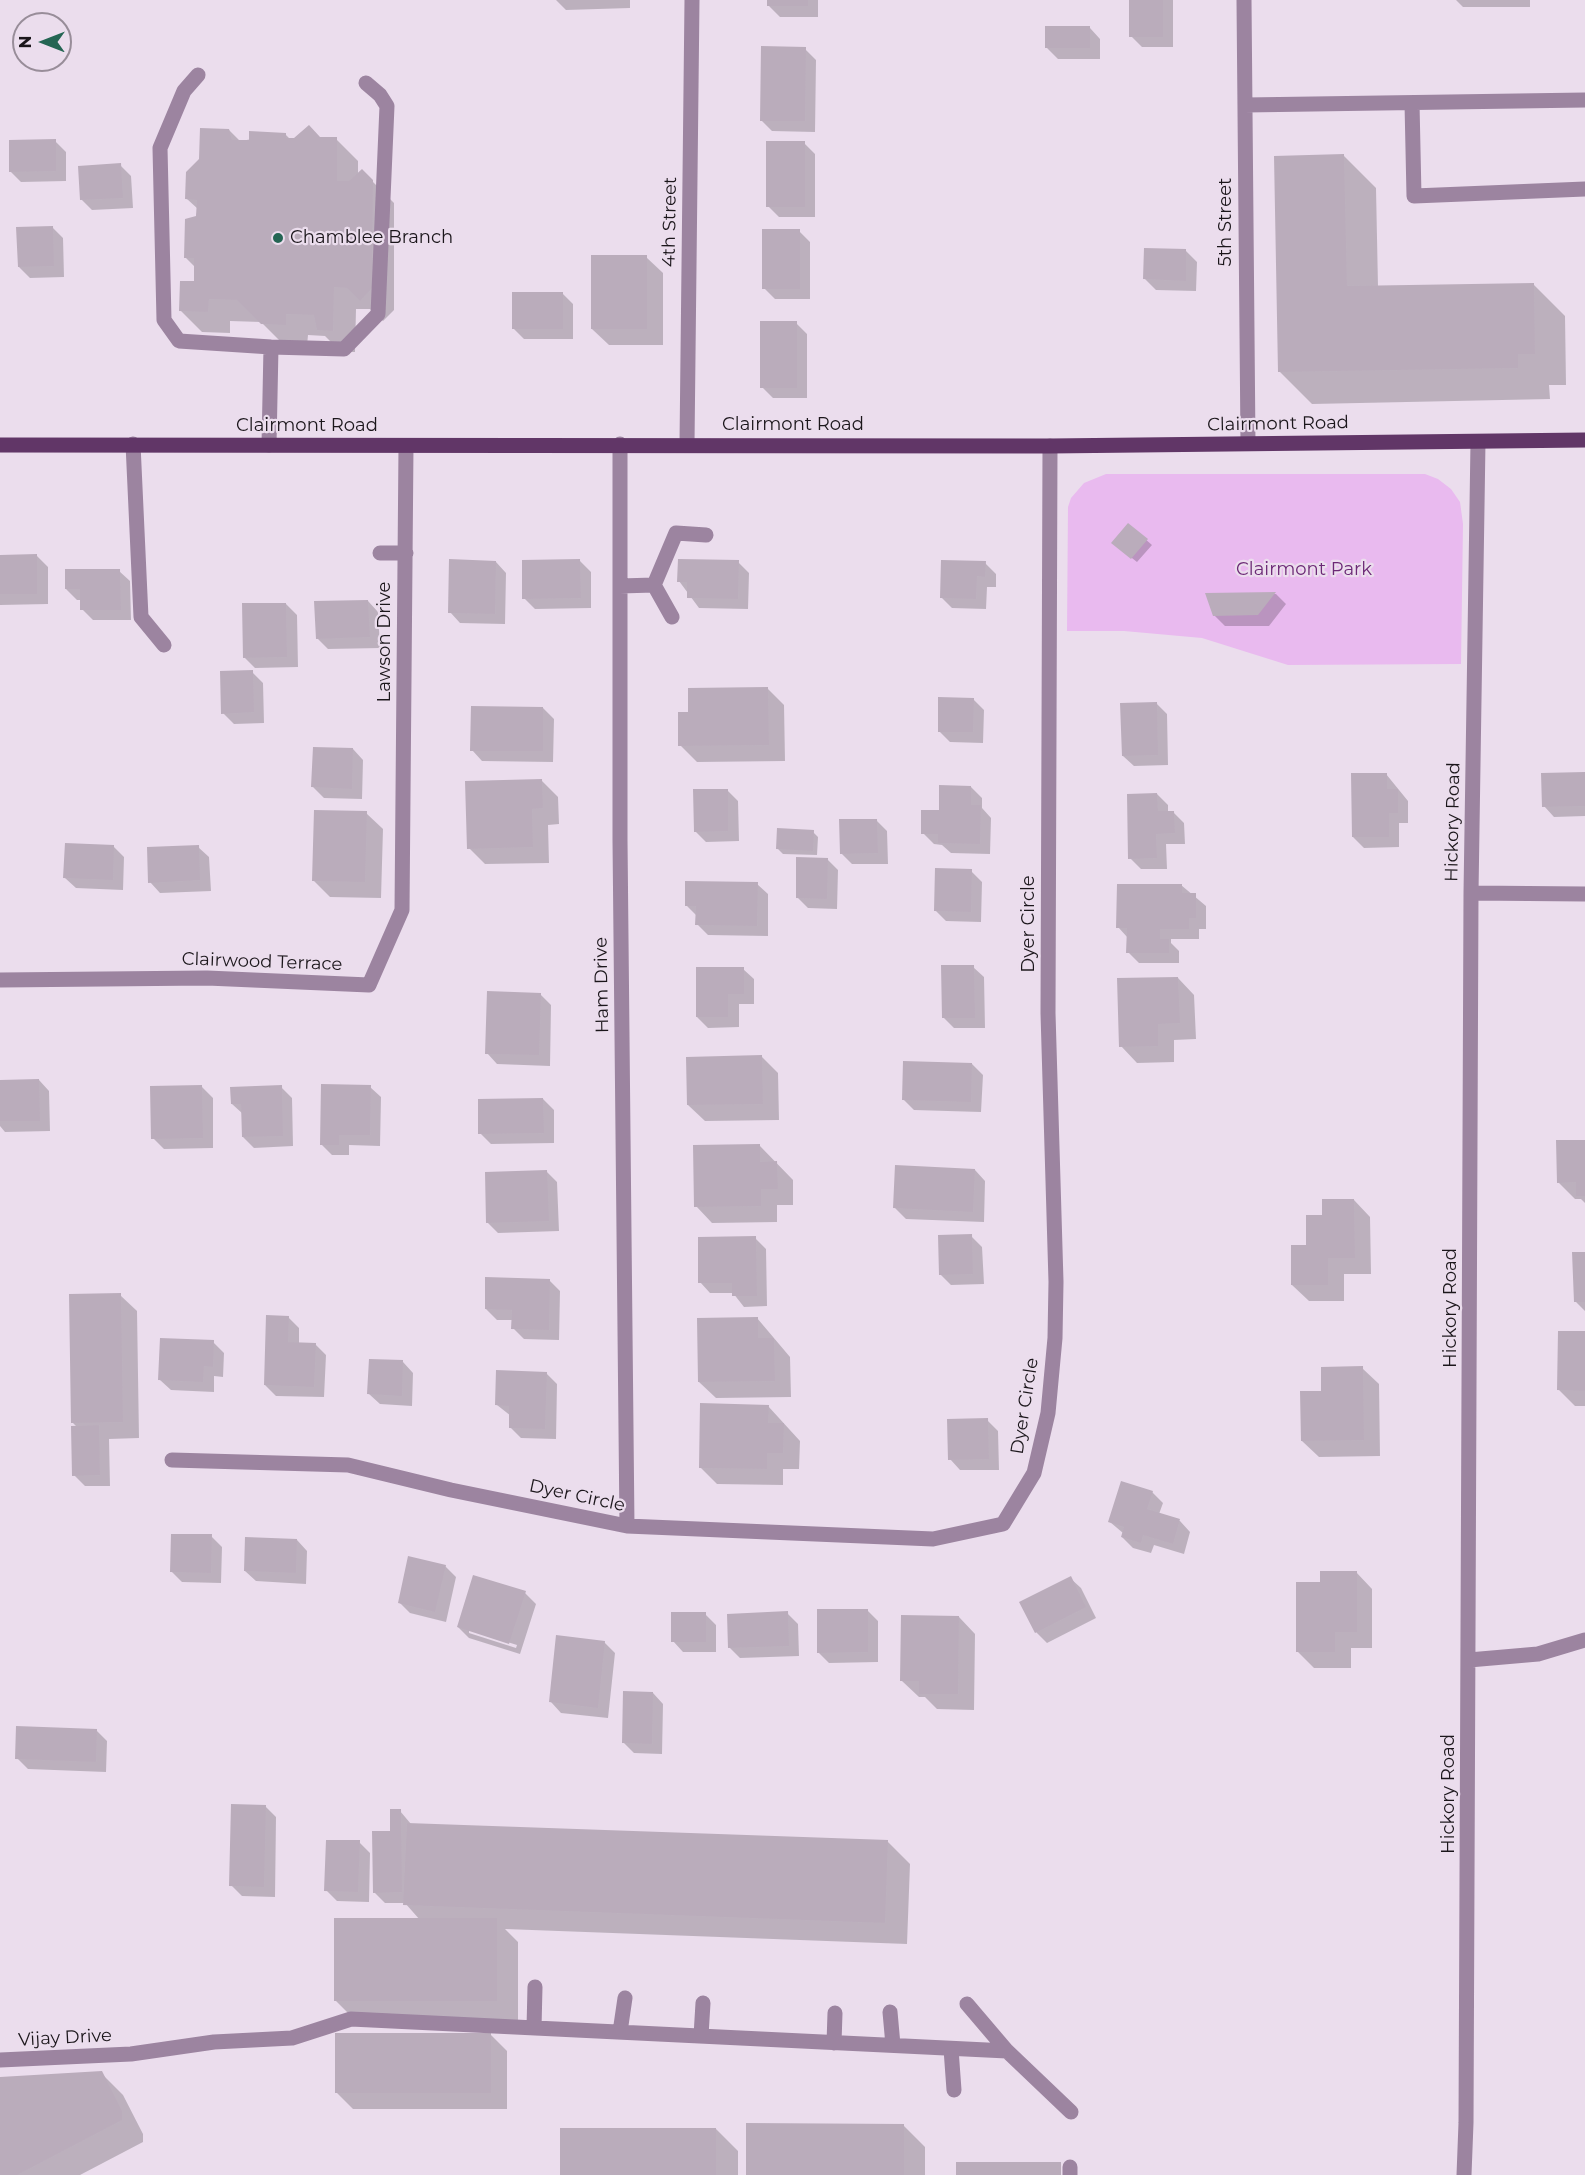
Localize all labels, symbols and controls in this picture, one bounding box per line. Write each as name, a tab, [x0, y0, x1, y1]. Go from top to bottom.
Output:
north arrow	[12, 12, 72, 72]
text: N	[16, 36, 35, 48]
street label: 4th Street	[658, 177, 682, 267]
street label: 5th Street	[1215, 178, 1237, 266]
place label: Chamblee Branch	[290, 227, 453, 249]
marker: Chamblee Branch	[271, 231, 285, 245]
street label: Clairmont Road	[1207, 412, 1349, 436]
street label: Clairmont Road	[722, 414, 864, 436]
street label: Clairmont Road	[236, 415, 378, 437]
park label: Clairmont Park	[1236, 559, 1372, 581]
street label: Lawson Drive	[374, 582, 396, 702]
street label: Hickory Road	[1441, 762, 1465, 882]
street label: Dyer Circle	[1018, 875, 1040, 973]
street label: Ham Drive	[590, 937, 614, 1033]
street label: Clairwood Terrace	[181, 948, 343, 976]
street label: Hickory Road	[1440, 1248, 1462, 1368]
street label: Dyer Circle	[1007, 1356, 1043, 1456]
street label: Dyer Circle	[527, 1475, 627, 1517]
street label: Hickory Road	[1438, 1734, 1460, 1854]
street label: Vijay Drive	[18, 2025, 112, 2051]

